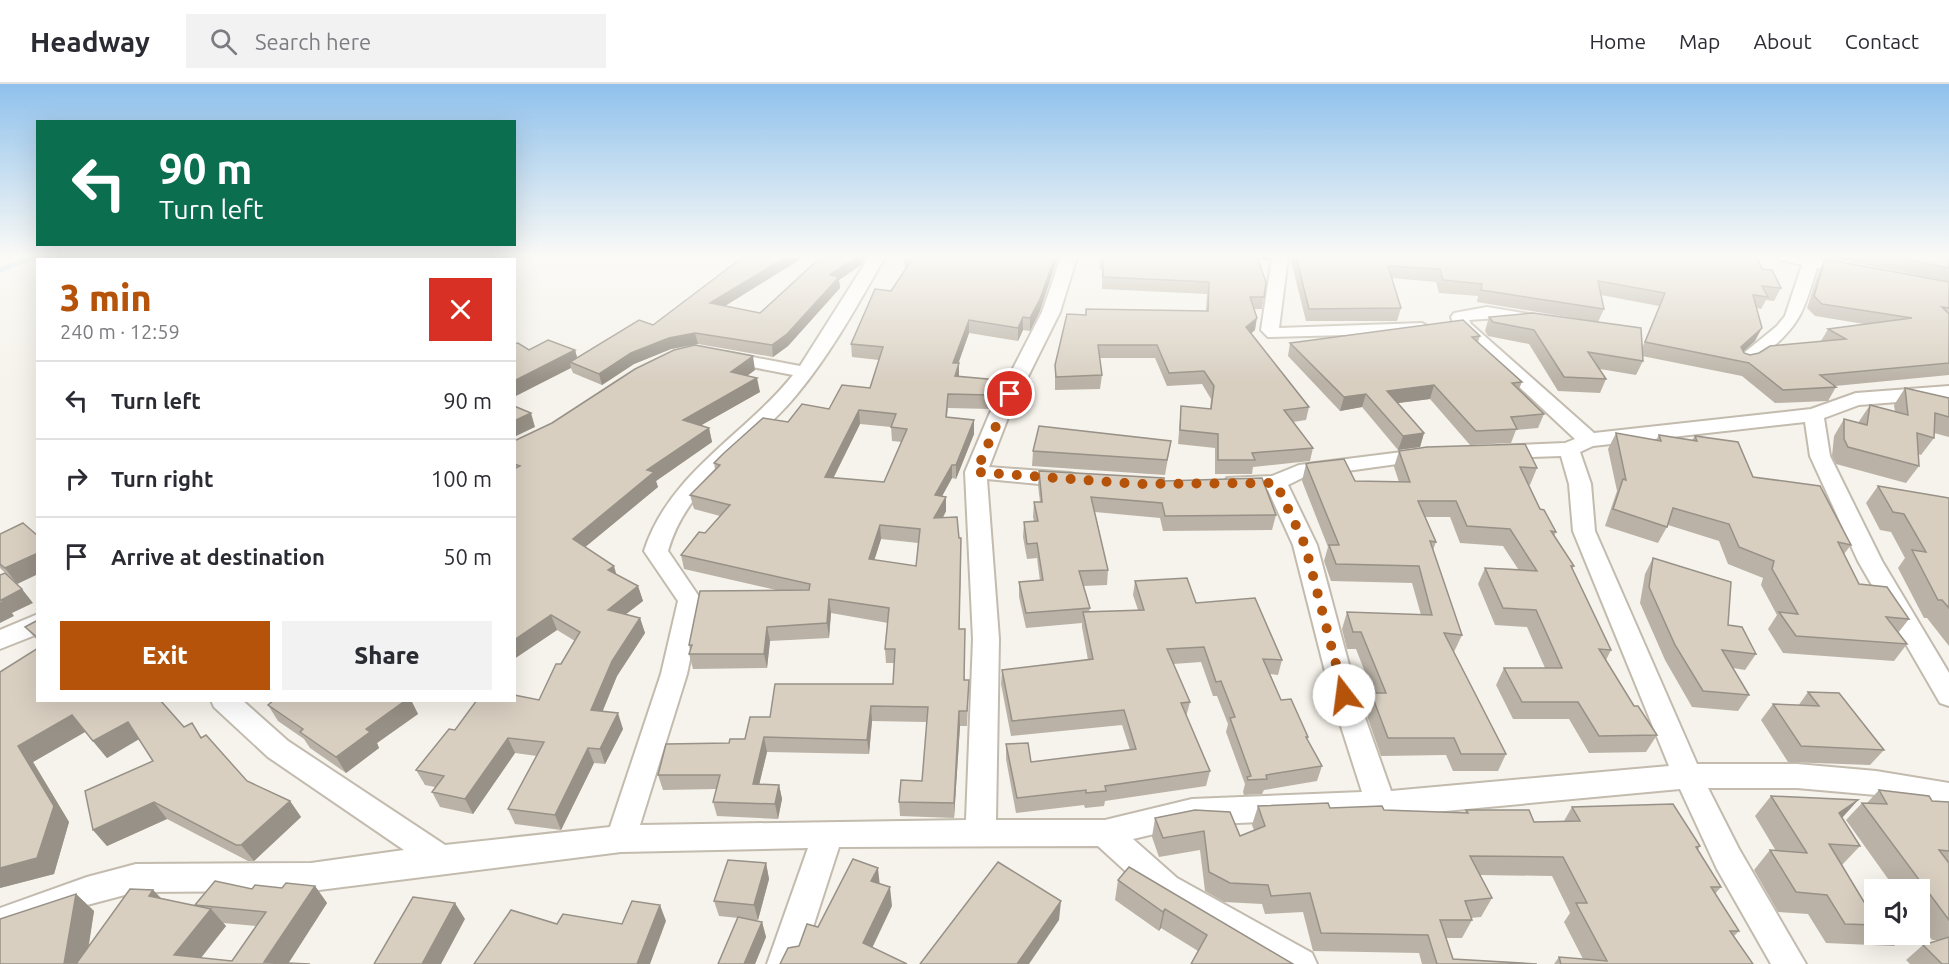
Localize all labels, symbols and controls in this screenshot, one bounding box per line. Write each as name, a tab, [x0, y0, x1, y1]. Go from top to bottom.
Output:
search box	[186, 14, 606, 68]
icon: search	[207, 25, 240, 58]
text: Headway	[30, 26, 150, 57]
text: Search here	[255, 29, 371, 54]
text: Home	[1589, 29, 1646, 53]
text: Map	[1679, 29, 1720, 53]
text: About	[1753, 29, 1812, 53]
text: Contact	[1845, 29, 1919, 53]
icon: left	[60, 144, 138, 222]
text: 90 m	[159, 145, 253, 192]
text: Turn left	[159, 194, 263, 224]
text: 3 min	[60, 277, 152, 318]
button: close	[429, 278, 492, 341]
text: 240 m · 12:59	[60, 320, 180, 343]
pin	[984, 368, 1035, 419]
icon: arrive	[993, 377, 1026, 410]
icon: left	[60, 384, 93, 417]
text: Turn left	[111, 388, 201, 413]
text: 90 m	[443, 388, 492, 413]
icon: right	[60, 462, 93, 495]
text: Turn right	[111, 466, 213, 491]
text: 100 m	[431, 466, 492, 491]
icon: arrive	[60, 540, 93, 573]
text: Arrive at destination	[111, 544, 325, 569]
text: 50 m	[443, 544, 492, 569]
button: Exit	[60, 621, 270, 690]
button: Share	[282, 621, 492, 690]
position arrow	[1312, 663, 1376, 727]
map controls	[1864, 879, 1930, 945]
button: sound	[1864, 879, 1930, 945]

